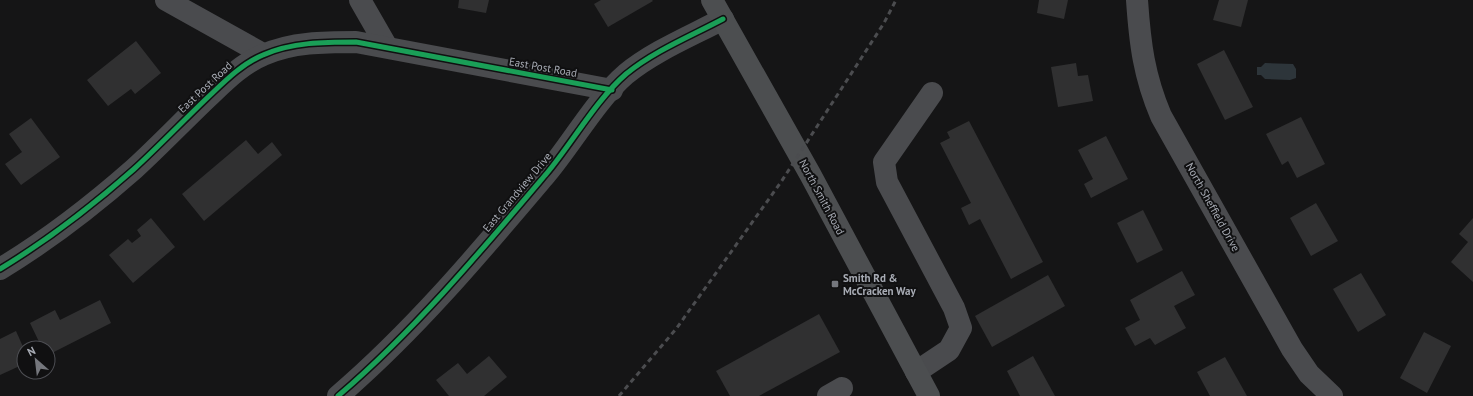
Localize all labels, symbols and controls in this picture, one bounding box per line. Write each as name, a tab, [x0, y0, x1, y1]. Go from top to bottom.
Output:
street label: East Post Road	[508, 54, 578, 80]
street label: East Post Road	[175, 58, 235, 116]
street label: East Grandview Drive	[480, 149, 555, 235]
street label: North Smith Road	[796, 157, 848, 237]
street label: North Sheffield Drive	[1183, 160, 1243, 254]
place label: Smith Rd & McCracken Way	[843, 271, 916, 298]
marker: Smith Rd & McCracken Way	[830, 279, 840, 289]
north arrow	[16, 340, 56, 380]
text: N	[25, 343, 38, 359]

